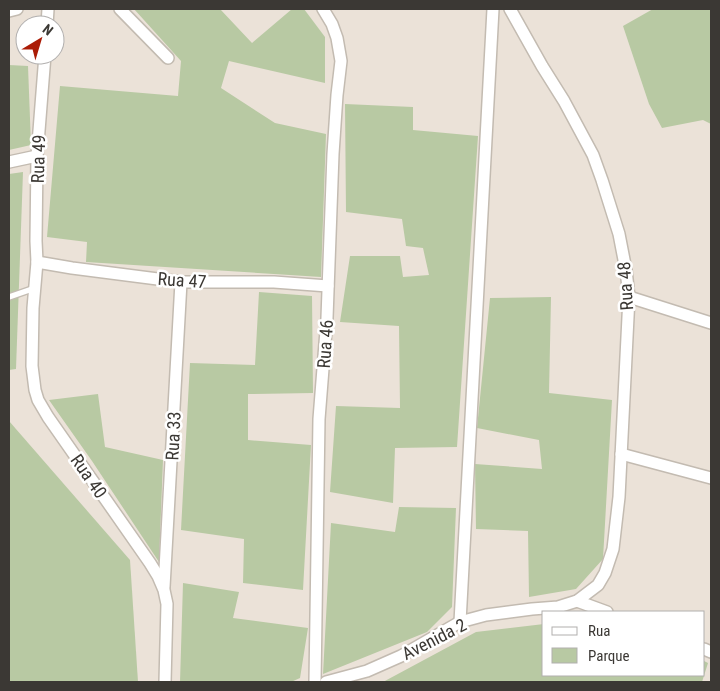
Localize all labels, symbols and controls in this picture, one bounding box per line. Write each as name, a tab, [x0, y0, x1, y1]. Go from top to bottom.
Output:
north arrow	[15, 15, 65, 65]
text: N	[40, 21, 56, 39]
street label: Rua 49	[27, 134, 49, 184]
street label: Rua 48	[613, 261, 637, 311]
street label: Rua 47	[157, 268, 207, 292]
street label: Rua 46	[313, 319, 337, 369]
street label: Rua 33	[161, 411, 185, 461]
street label: Rua 40	[66, 450, 112, 502]
legend	[542, 611, 705, 676]
street label: Avenida 2	[398, 614, 470, 664]
text: Rua	[588, 622, 610, 640]
text: Parque	[588, 647, 630, 665]

